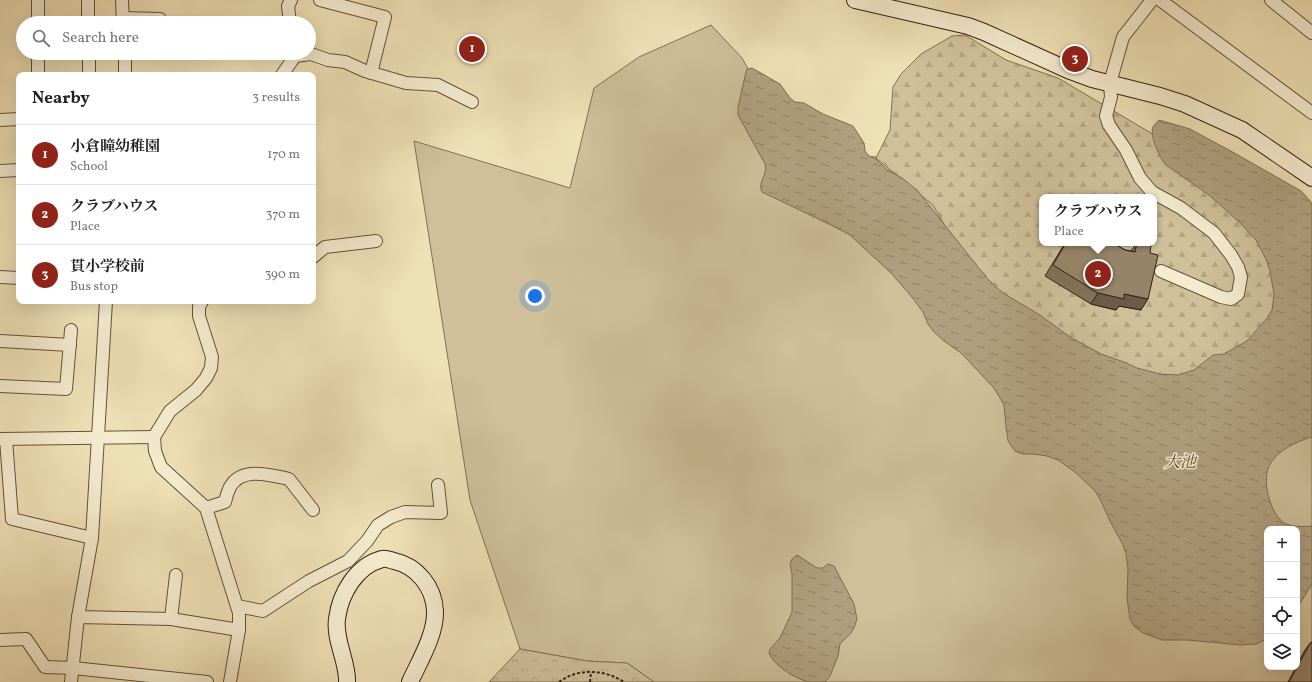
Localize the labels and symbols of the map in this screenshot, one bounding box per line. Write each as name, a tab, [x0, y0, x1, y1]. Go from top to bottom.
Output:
pin: 1	[459, 34, 485, 64]
pin: 3	[1062, 44, 1088, 74]
pin: 2	[1085, 259, 1111, 289]
your location	[525, 286, 545, 306]
water label: 大池	[1164, 452, 1198, 474]

